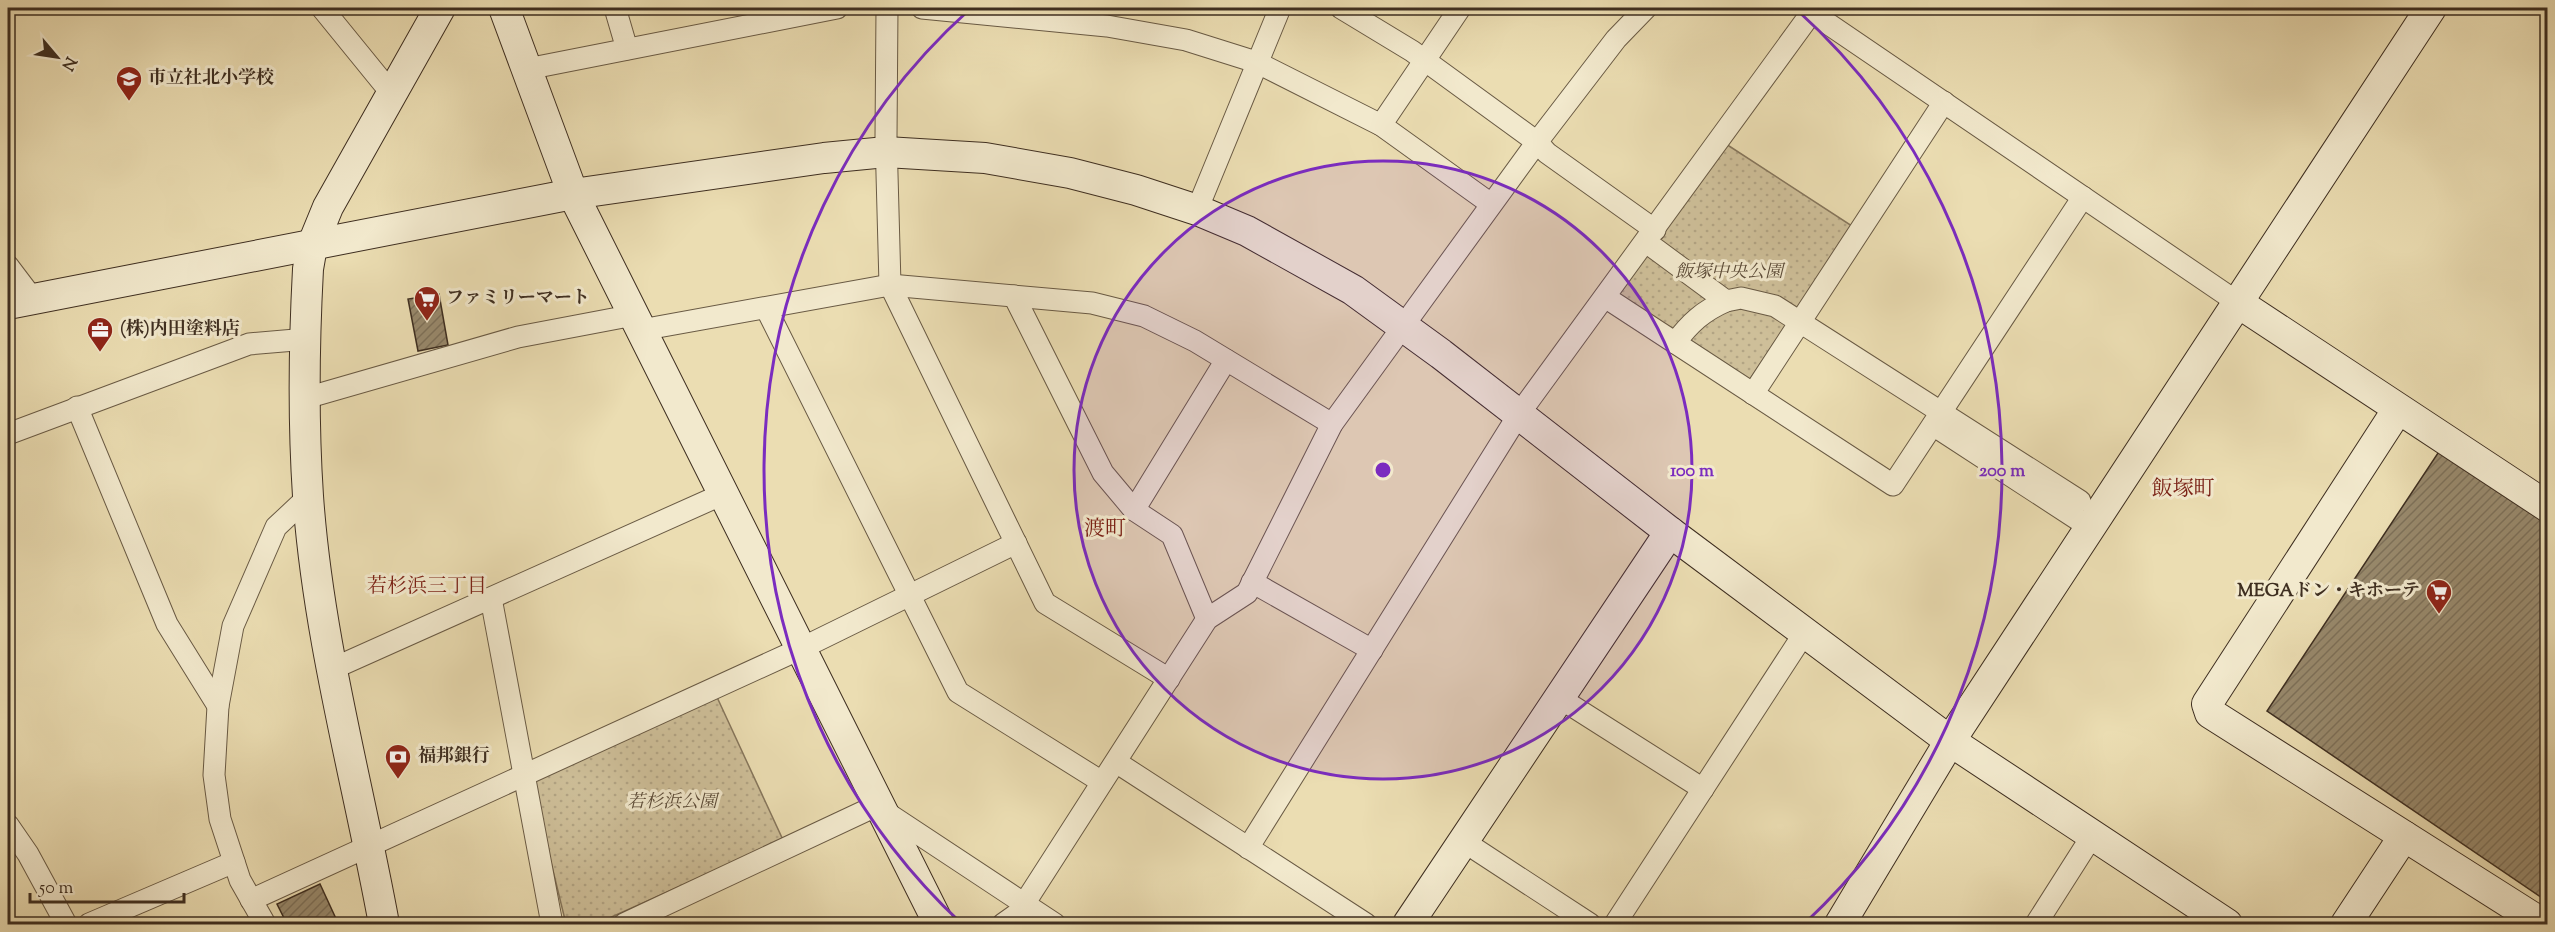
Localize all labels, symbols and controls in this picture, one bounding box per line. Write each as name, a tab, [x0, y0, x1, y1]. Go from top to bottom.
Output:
north arrow	[27, 27, 87, 87]
text: N	[55, 52, 81, 74]
school or university icon: 市立社北小学校	[114, 64, 144, 102]
place label: 市立社北小学校	[148, 66, 274, 92]
park label: 飯塚中央公園	[1675, 260, 1786, 286]
supermarket icon: ファミリーマート	[412, 284, 442, 322]
place label: ファミリーマート	[446, 286, 590, 312]
office icon: (株)内田塗料店	[85, 315, 115, 353]
place label: (株)内田塗料店	[120, 317, 240, 343]
text: 100 m	[1670, 459, 1714, 485]
text: 200 m	[1979, 459, 2025, 485]
centre of rings	[1373, 460, 1393, 480]
district label: 飯塚町	[2152, 475, 2215, 505]
district label: 渡町	[1084, 515, 1126, 545]
district label: 若杉浜三丁目	[367, 573, 487, 602]
supermarket icon: MEGAドン・キホーテ	[2424, 577, 2454, 615]
place label: MEGAドン・キホーテ	[2237, 579, 2420, 605]
bank icon: 福邦銀行	[383, 742, 413, 780]
place label: 福邦銀行	[418, 744, 490, 770]
park label: 若杉浜公園	[627, 790, 720, 816]
scale bar	[30, 866, 184, 904]
text: 50 m	[38, 876, 74, 902]

